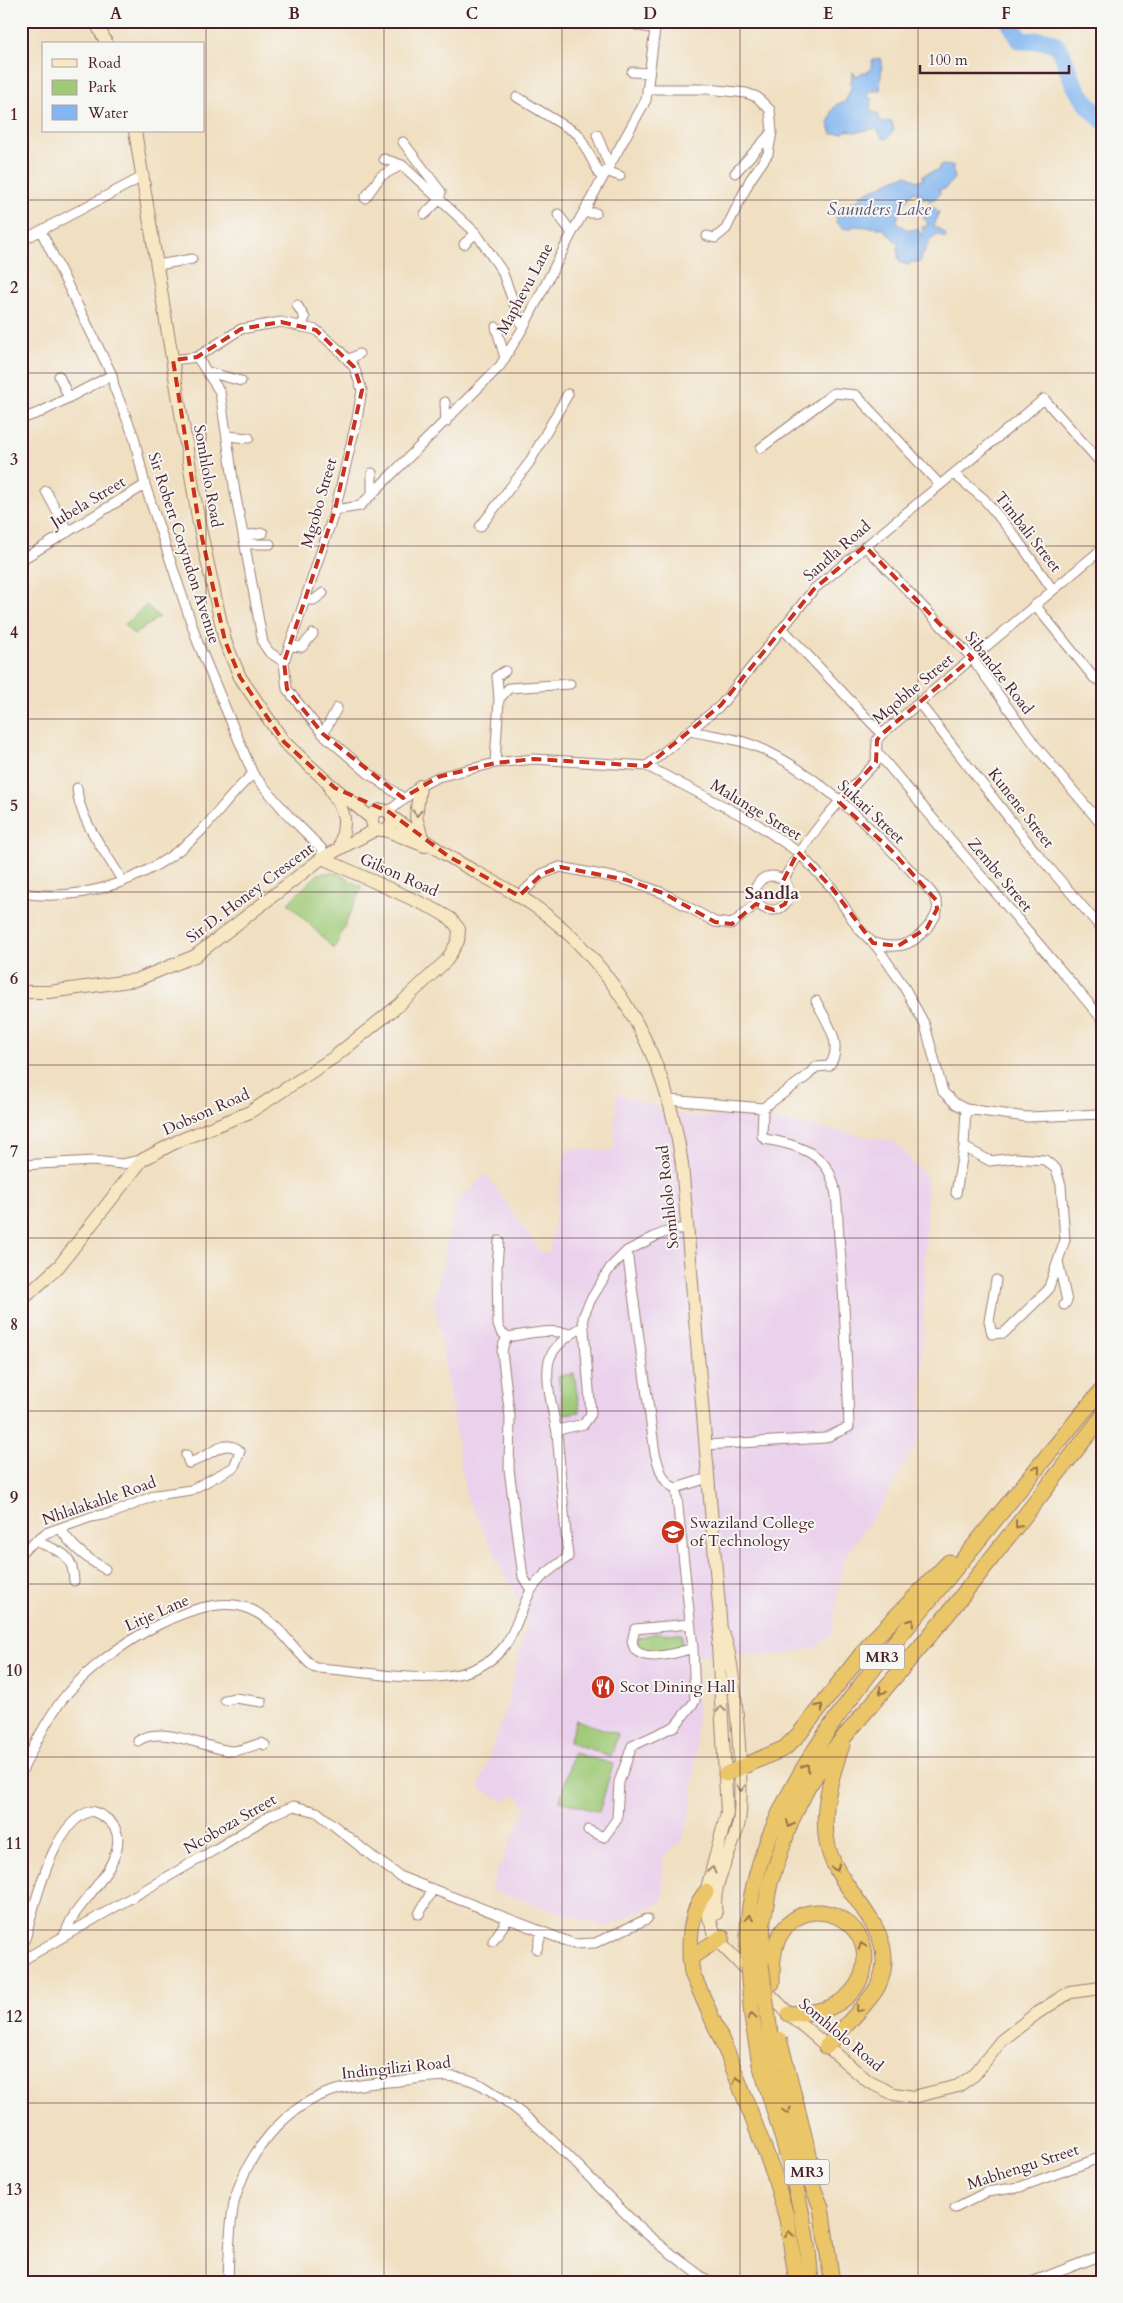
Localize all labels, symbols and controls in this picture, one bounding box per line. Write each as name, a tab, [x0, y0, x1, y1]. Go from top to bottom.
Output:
text: A	[110, 3, 122, 25]
text: B	[288, 3, 300, 25]
text: C	[466, 3, 478, 25]
text: D	[643, 3, 657, 25]
text: E	[823, 3, 833, 25]
text: F	[1001, 3, 1011, 25]
legend	[42, 42, 205, 132]
scale bar	[920, 42, 1069, 74]
text: 100 m	[928, 50, 968, 70]
text: Road	[88, 53, 121, 73]
text: Park	[88, 77, 117, 97]
text: Water	[87, 103, 129, 123]
text: 1	[10, 104, 18, 126]
water label: Saunders Lake	[827, 197, 932, 222]
street label: Maphevu Lane	[492, 239, 558, 339]
text: 2	[10, 277, 18, 299]
street label: Somhlolo Road	[188, 423, 228, 530]
text: 3	[10, 449, 18, 471]
street label: Sir Robert Coryndon Avenue	[143, 449, 225, 647]
street label: Mgobo Street	[296, 455, 342, 551]
street label: Jubela Street	[45, 471, 130, 534]
street label: Timbali Street	[990, 487, 1066, 577]
street label: Sandla Road	[798, 515, 876, 587]
text: 4	[10, 622, 18, 644]
street label: Sibandze Road	[960, 627, 1039, 719]
street label: Mqobhe Street	[868, 649, 958, 729]
street label: Kunene Street	[983, 763, 1059, 853]
street label: Malunge Street	[706, 774, 806, 846]
street label: Sukati Street	[833, 775, 909, 849]
text: 5	[10, 795, 18, 817]
one-way arrow	[411, 809, 422, 817]
street label: Zembe Street	[962, 833, 1038, 917]
street label: Sir D. Honey Crescent	[182, 838, 318, 948]
street label: Gilson Road	[356, 848, 442, 902]
district label: Sandla	[745, 881, 799, 906]
text: 6	[10, 968, 18, 990]
street label: Dobson Road	[159, 1083, 253, 1141]
text: 7	[10, 1141, 18, 1163]
street label: Somhlolo Road	[652, 1144, 684, 1250]
text: 8	[10, 1314, 18, 1336]
one-way arrow	[1031, 1466, 1039, 1475]
street label: Nhlalakahle Road	[39, 1471, 160, 1531]
text: 9	[10, 1487, 18, 1509]
place label: Swaziland College of Technology	[690, 1512, 815, 1552]
school or university icon: Swaziland College of Technology	[660, 1519, 686, 1545]
one-way arrow	[1014, 1519, 1023, 1528]
street label: Litje Lane	[121, 1589, 193, 1637]
one-way arrow	[906, 1619, 914, 1628]
road number: MR3	[860, 1644, 904, 1670]
text: 10	[6, 1660, 22, 1682]
restaurant icon: Scot Dining Hall	[590, 1674, 616, 1700]
place label: Scot Dining Hall	[620, 1676, 735, 1698]
one-way arrow	[879, 1686, 888, 1695]
one-way arrow	[814, 1703, 823, 1713]
one-way arrow	[716, 1705, 727, 1713]
one-way arrow	[799, 1764, 809, 1773]
one-way arrow	[736, 1784, 746, 1792]
street label: Ncoboza Street	[180, 1789, 280, 1859]
one-way arrow	[786, 1819, 796, 1828]
text: 11	[6, 1833, 22, 1855]
one-way arrow	[830, 1863, 840, 1872]
one-way arrow	[706, 1866, 716, 1874]
one-way arrow	[744, 1914, 754, 1922]
one-way arrow	[858, 1942, 868, 1950]
street label: Somhlolo Road	[794, 1993, 888, 2077]
one-way arrow	[856, 2004, 865, 2013]
text: 12	[6, 2006, 22, 2028]
one-way arrow	[747, 2012, 758, 2020]
street label: Indingilizi Road	[340, 2051, 452, 2085]
one-way arrow	[733, 2076, 743, 2085]
one-way arrow	[782, 2106, 792, 2114]
street label: Mabhengu Street	[964, 2139, 1082, 2195]
road number: MR3	[784, 2160, 830, 2184]
text: 13	[6, 2179, 22, 2201]
one-way arrow	[785, 2229, 795, 2238]

